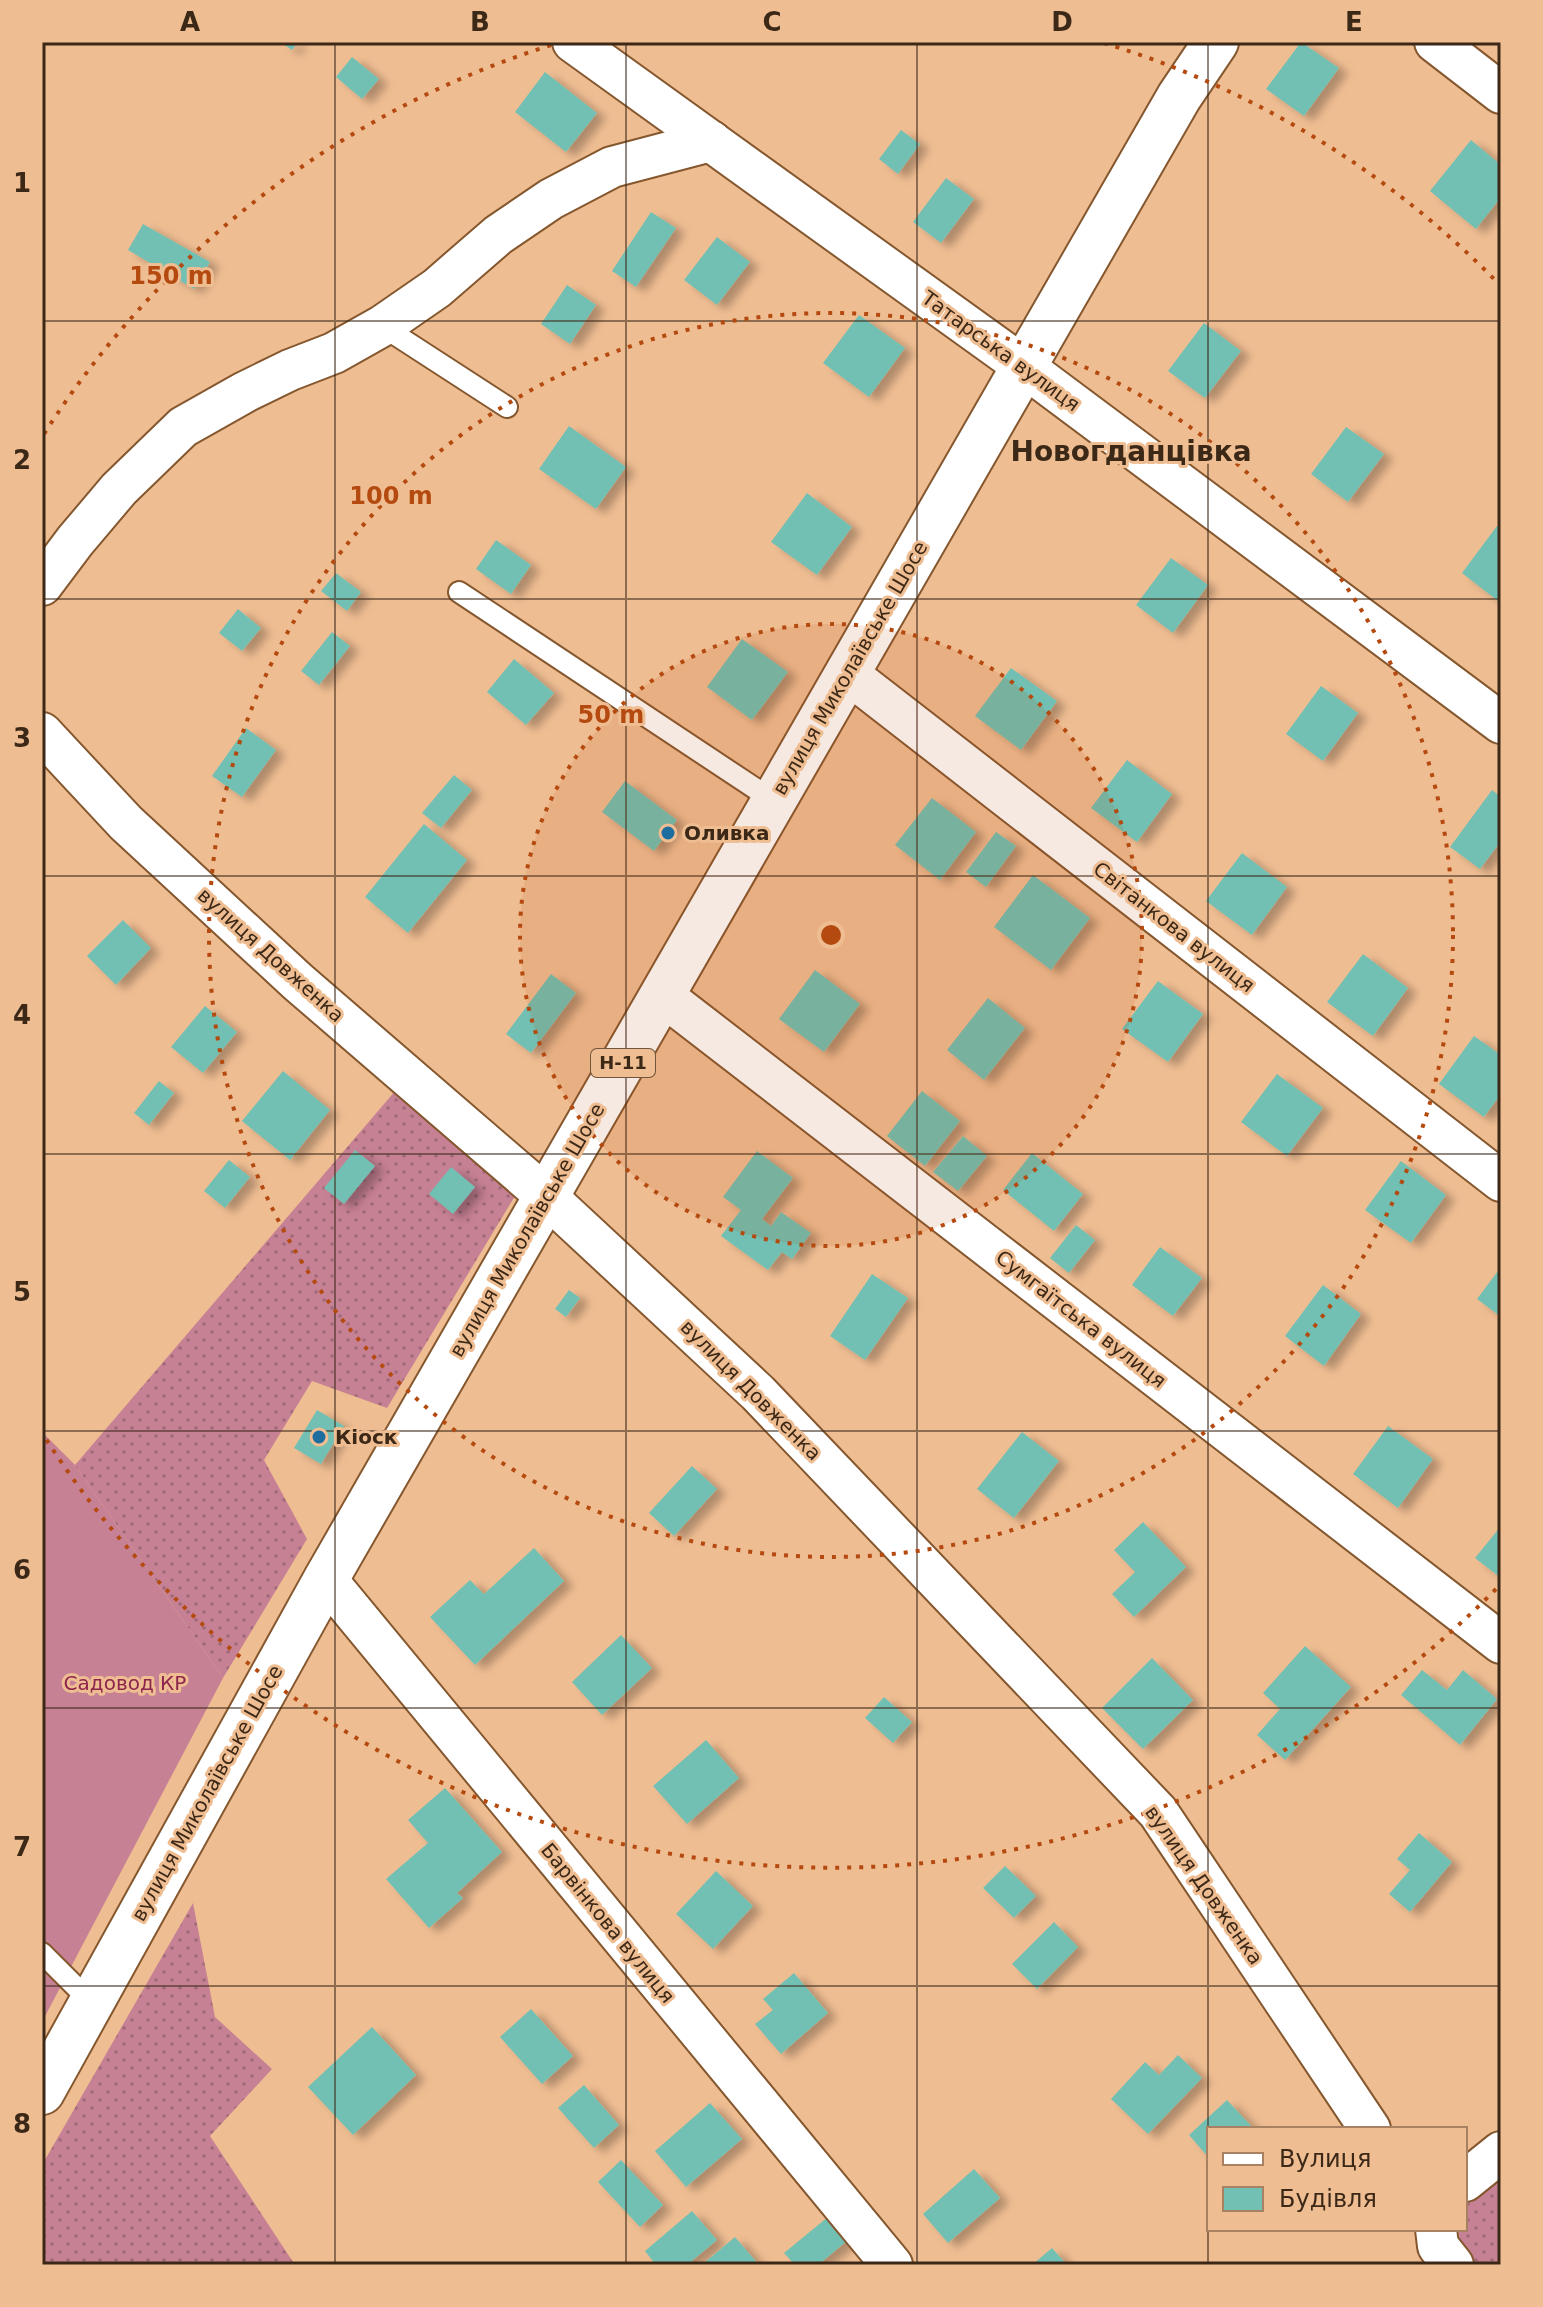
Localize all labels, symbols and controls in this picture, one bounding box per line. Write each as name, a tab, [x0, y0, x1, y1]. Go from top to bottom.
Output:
text: A	[180, 7, 200, 37]
text: B	[470, 7, 490, 37]
text: C	[762, 7, 782, 37]
text: D	[1051, 7, 1073, 37]
text: E	[1345, 7, 1363, 37]
text: 1	[13, 168, 31, 198]
text: 150 m	[129, 262, 213, 290]
street label: Татарська вулиця	[916, 285, 1085, 416]
district label: Новогданцівка	[1010, 435, 1252, 468]
text: 2	[13, 445, 31, 475]
text: 100 m	[349, 482, 433, 510]
street label: вулиця Миколаївське Шосе	[767, 537, 933, 799]
text: 50 m	[578, 701, 644, 729]
text: 3	[13, 723, 31, 753]
place label: Оливка	[684, 821, 769, 845]
marker: Оливка	[659, 824, 677, 842]
street label: Світанкова вулиця	[1089, 857, 1259, 997]
street label: вулиця Довженка	[193, 883, 349, 1027]
centre of rings	[817, 921, 845, 949]
text: 4	[13, 1000, 31, 1030]
road number: Н-11	[591, 1049, 655, 1077]
street label: вулиця Миколаївське Шосе	[444, 1099, 610, 1361]
street label: Сумгаїтська вулиця	[991, 1245, 1171, 1393]
text: 5	[13, 1277, 31, 1307]
street label: вулиця Довженка	[676, 1315, 826, 1465]
place label: Кіоск	[335, 1425, 398, 1449]
marker: Кіоск	[310, 1428, 328, 1446]
text: 6	[13, 1555, 31, 1585]
street label: вулиця Миколаївське Шосе	[126, 1661, 288, 1925]
park label: Садовод КР	[64, 1671, 186, 1695]
street label: вулиця Довженка	[1140, 1801, 1268, 1969]
text: 7	[13, 1832, 31, 1862]
street label: Барвінкова вулиця	[536, 1838, 680, 2008]
text: 8	[13, 2109, 31, 2139]
legend	[1207, 2127, 1467, 2231]
text: Вулиця	[1279, 2145, 1371, 2173]
text: Будівля	[1279, 2185, 1377, 2213]

